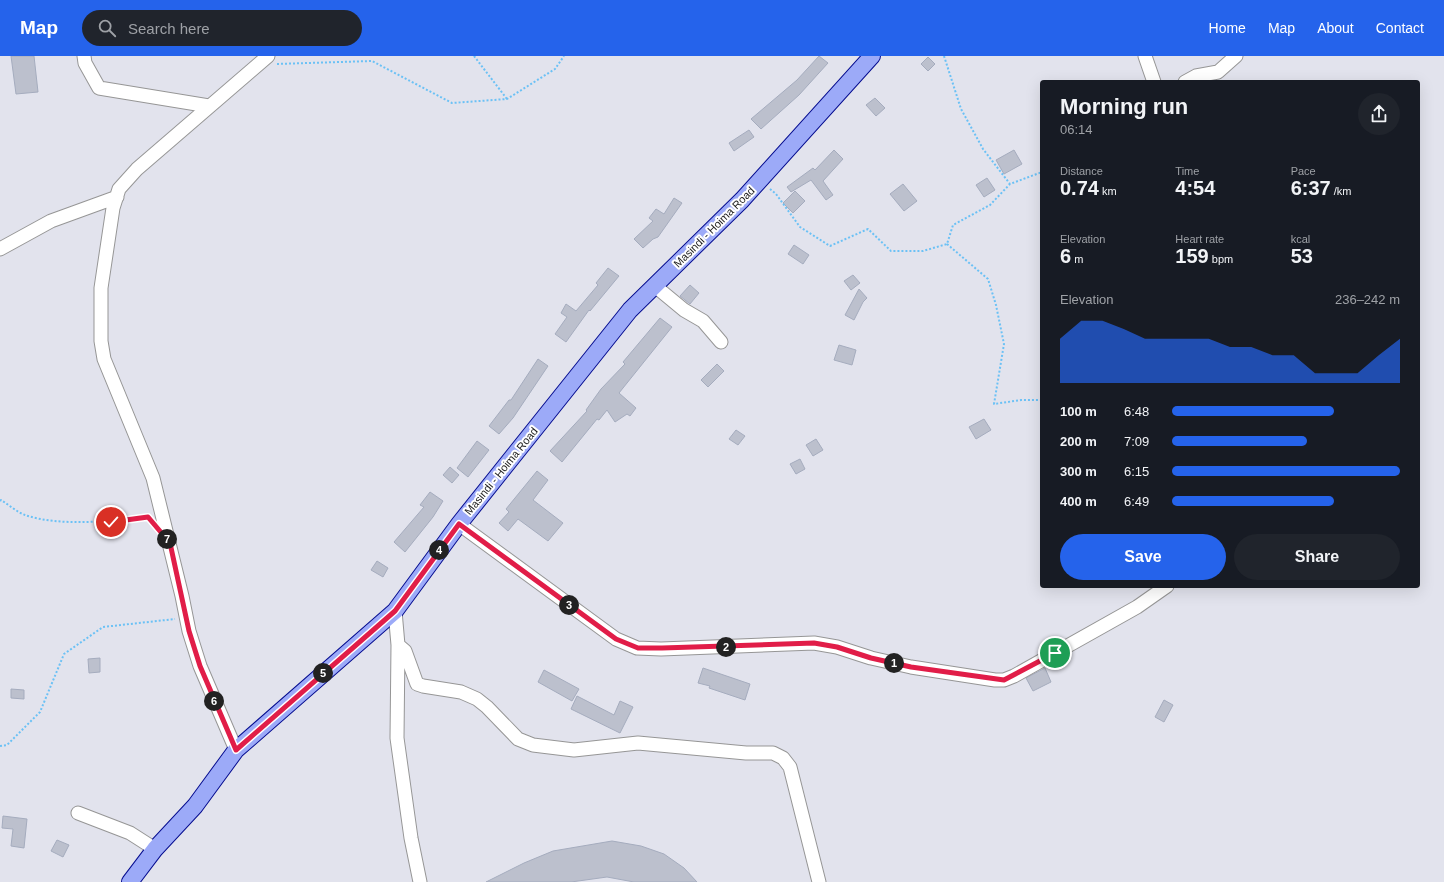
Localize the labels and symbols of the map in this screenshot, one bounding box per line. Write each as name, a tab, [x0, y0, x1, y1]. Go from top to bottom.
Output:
street label: Masindi - Hoima Road	[671, 184, 757, 270]
street label: Masindi - Hoima Road	[462, 425, 540, 517]
pin	[94, 505, 128, 539]
pin: 7	[157, 529, 177, 549]
pin: 4	[429, 540, 449, 560]
pin: 3	[559, 595, 579, 615]
pin	[1038, 636, 1072, 670]
pin: 2	[716, 637, 736, 657]
pin: 1	[884, 653, 904, 673]
pin: 5	[313, 663, 333, 683]
pin: 6	[204, 691, 224, 711]

